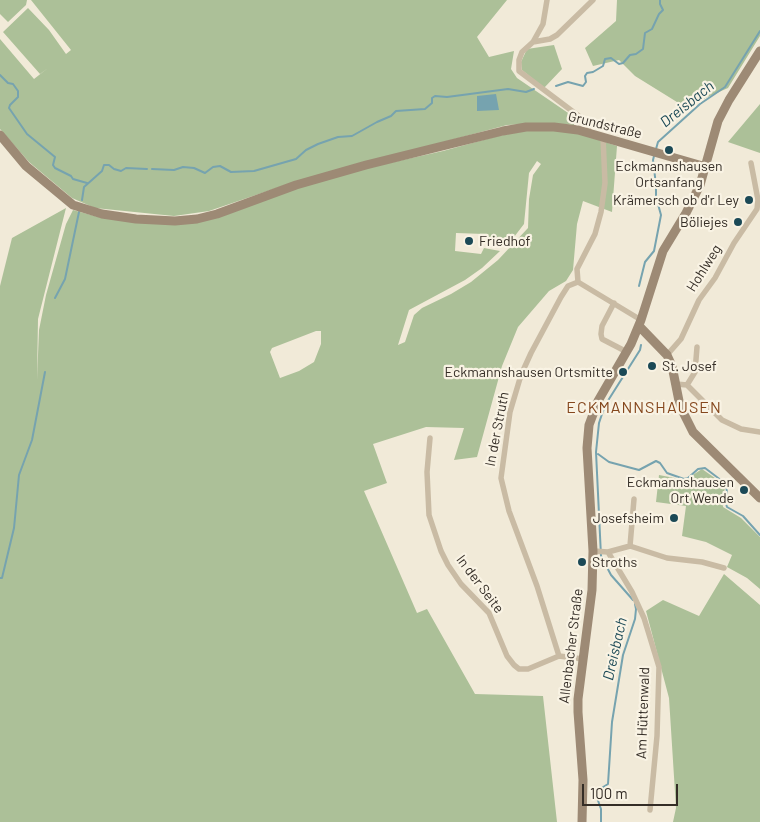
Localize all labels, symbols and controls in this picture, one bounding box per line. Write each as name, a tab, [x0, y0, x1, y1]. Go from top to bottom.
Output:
water label: Dreisbach	[656, 77, 718, 131]
street label: Grundstraße	[566, 108, 644, 142]
marker: Eckmannshausen Ortsanfang	[663, 144, 675, 156]
place label: Eckmannshausen Ortsanfang	[615, 158, 723, 190]
place label: Krämersch ob d'r Ley	[613, 192, 739, 208]
marker: Krämersch ob d'r Ley	[743, 194, 755, 206]
place label: Böliejes	[680, 214, 728, 230]
marker: Böliejes	[732, 216, 744, 228]
place label: Friedhof	[479, 233, 531, 249]
marker: Friedhof	[463, 235, 475, 247]
street label: Hohlweg	[683, 241, 725, 295]
place label: St. Josef	[662, 358, 717, 374]
marker: St. Josef	[646, 360, 658, 372]
place label: Eckmannshausen Ortsmitte	[445, 364, 613, 380]
marker: Eckmannshausen Ortsmitte	[617, 366, 629, 378]
street label: In der Struth	[482, 390, 512, 468]
district label: ECKMANNSHAUSEN	[565, 398, 723, 418]
place label: Eckmannshausen Ort Wende	[627, 474, 734, 507]
marker: Eckmannshausen Ort Wende	[738, 484, 750, 496]
place label: Josefsheim	[593, 510, 664, 526]
marker: Josefsheim	[668, 512, 680, 524]
street label: In der Seite	[453, 552, 507, 616]
place label: Stroths	[592, 554, 637, 570]
marker: Stroths	[576, 556, 588, 568]
street label: Allenbacher Straße	[556, 588, 586, 704]
water label: Dreisbach	[599, 616, 631, 682]
street label: Am Hüttenwald	[633, 667, 653, 759]
scale bar	[585, 774, 681, 806]
text: 100 m	[590, 784, 628, 802]

